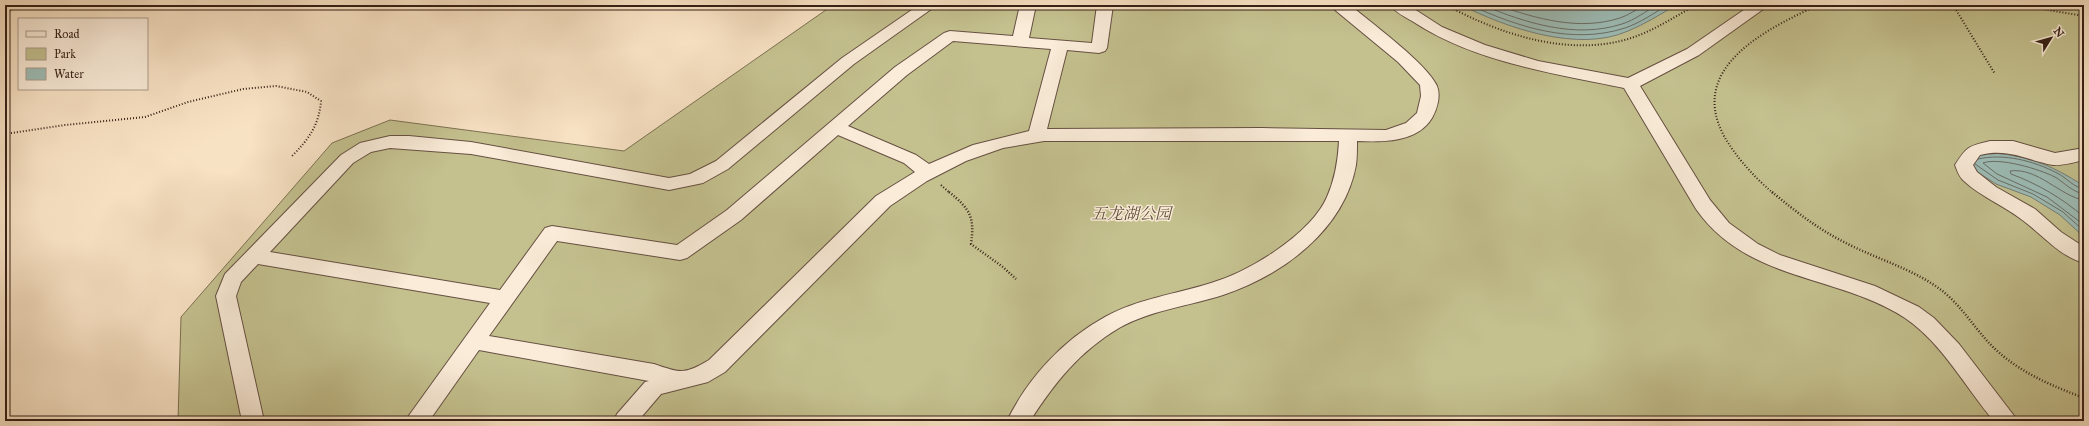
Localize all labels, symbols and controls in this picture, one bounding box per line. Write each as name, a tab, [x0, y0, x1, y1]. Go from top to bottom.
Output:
legend	[18, 18, 148, 90]
north arrow	[2031, 18, 2071, 58]
text: N	[2051, 25, 2067, 40]
text: Road	[54, 27, 80, 41]
text: Park	[54, 47, 76, 61]
text: Water	[54, 67, 84, 81]
park label: 五龙湖公园	[1091, 204, 1174, 223]

